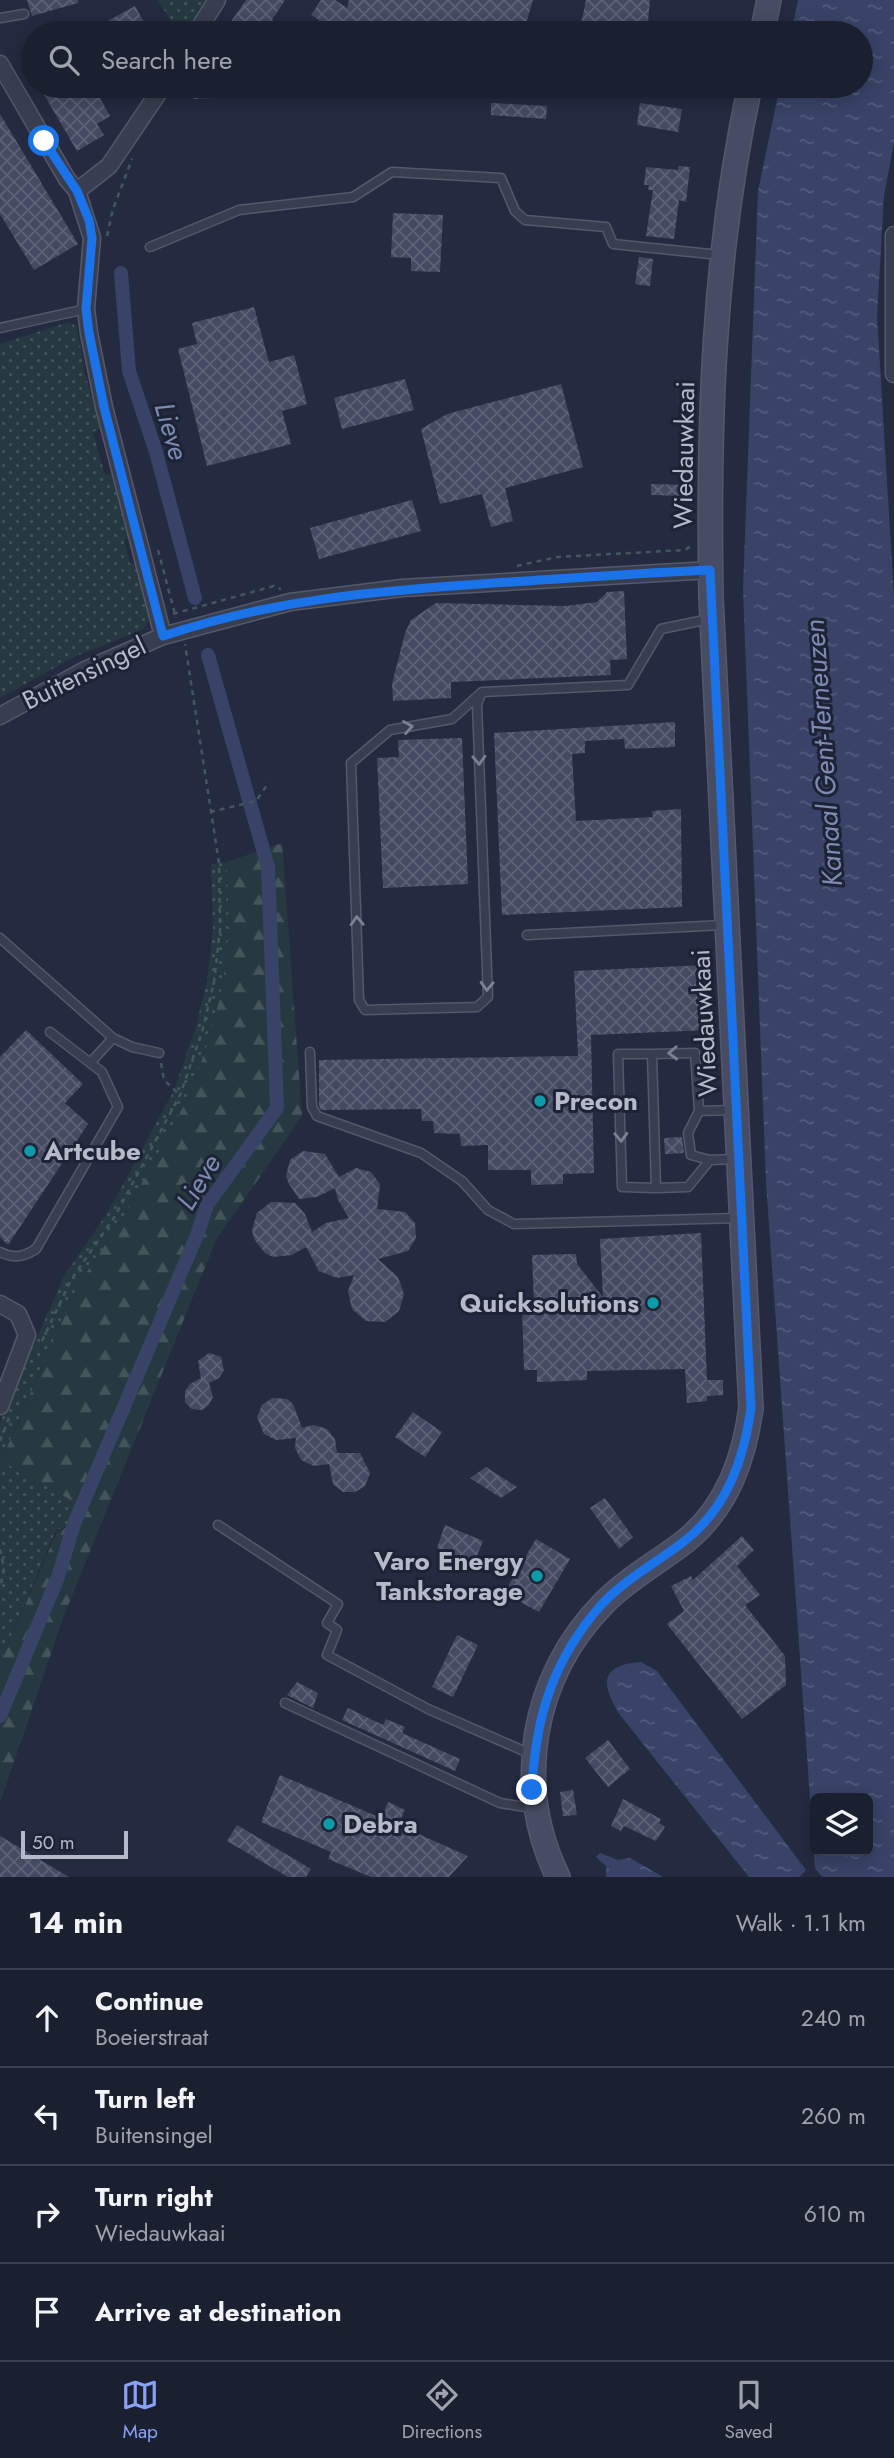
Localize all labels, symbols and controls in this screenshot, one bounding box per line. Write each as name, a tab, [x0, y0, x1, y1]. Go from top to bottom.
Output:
search box	[21, 21, 873, 98]
icon: search	[45, 41, 83, 79]
text: Search here	[101, 41, 233, 79]
route start	[28, 125, 59, 156]
street label: Wiedauwkaai	[664, 381, 704, 529]
water label: Lieve	[144, 397, 199, 465]
water label: Kanaal Gent-Terneuzen	[794, 618, 853, 888]
street label: Buitensingel	[16, 627, 152, 719]
one-way arrow	[402, 720, 414, 735]
one-way arrow	[472, 754, 487, 765]
one-way arrow	[349, 916, 364, 927]
street label: Wiedauwkaai	[681, 948, 727, 1098]
one-way arrow	[480, 981, 495, 992]
one-way arrow	[667, 1046, 678, 1061]
place label: Precon	[554, 1082, 638, 1120]
marker: Precon	[532, 1093, 548, 1109]
place label: Artcube	[43, 1132, 141, 1170]
one-way arrow	[613, 1132, 628, 1143]
marker: Artcube	[22, 1143, 38, 1159]
water label: Lieve	[166, 1147, 231, 1218]
place label: Quicksolutions	[460, 1284, 639, 1322]
marker: Quicksolutions	[645, 1295, 661, 1311]
place label: Varo Energy Tankstorage	[373, 1542, 523, 1610]
marker: Varo Energy Tankstorage	[529, 1568, 545, 1584]
route end	[516, 1774, 547, 1805]
map controls	[810, 1793, 873, 1856]
button: layers	[810, 1793, 873, 1856]
place label: Debra	[343, 1805, 418, 1843]
marker: Debra	[321, 1816, 337, 1832]
scale bar	[21, 1828, 128, 1860]
text: 50 m	[32, 1829, 75, 1856]
text: 14 min	[28, 1901, 123, 1944]
text: Walk · 1.1 km	[736, 1906, 866, 1940]
text: Continue	[95, 1982, 204, 2020]
icon: ahead	[28, 1999, 66, 2037]
text: 240 m	[801, 2001, 866, 2035]
text: Boeierstraat	[95, 2020, 208, 2054]
text: Turn left	[95, 2080, 195, 2118]
icon: left	[28, 2097, 66, 2135]
text: 260 m	[801, 2099, 866, 2133]
text: Buitensingel	[95, 2118, 213, 2152]
text: Turn right	[95, 2178, 213, 2216]
icon: right	[28, 2195, 66, 2233]
text: 610 m	[804, 2197, 866, 2231]
text: Wiedauwkaai	[95, 2216, 226, 2250]
icon: arrive	[28, 2293, 66, 2331]
text: Arrive at destination	[95, 2293, 342, 2331]
tab: Map	[121, 2376, 159, 2445]
tab: Directions	[402, 2376, 482, 2445]
tab: Saved	[725, 2376, 773, 2445]

